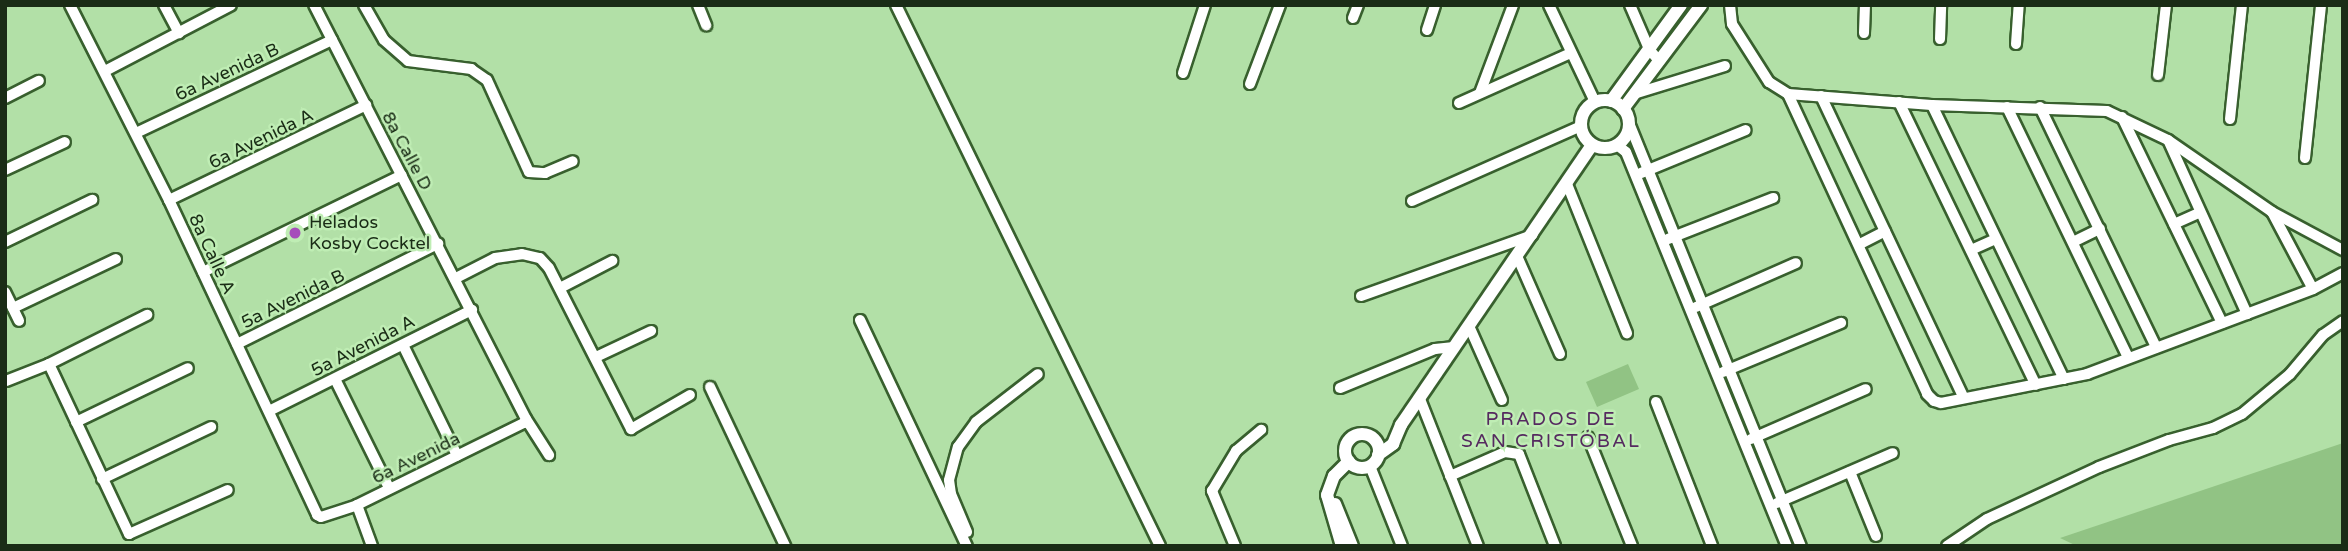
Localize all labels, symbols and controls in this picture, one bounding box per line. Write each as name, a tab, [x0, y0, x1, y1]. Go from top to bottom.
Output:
street label: 6a Avenida B	[171, 38, 283, 106]
street label: 6a Avenida A	[205, 104, 317, 174]
street label: 8a Calle D	[377, 108, 437, 194]
street label: 8a Calle A	[184, 210, 240, 298]
place label: Helados Kosby Cocktel	[309, 212, 430, 255]
marker: Helados Kosby Cocktel	[287, 225, 303, 241]
street label: 5a Avenida B	[238, 265, 348, 333]
street label: 5a Avenida A	[308, 311, 418, 381]
district label: PRADOS DE SAN CRISTÓBAL	[1463, 409, 1639, 453]
street label: 6a Avenida	[368, 427, 464, 489]

